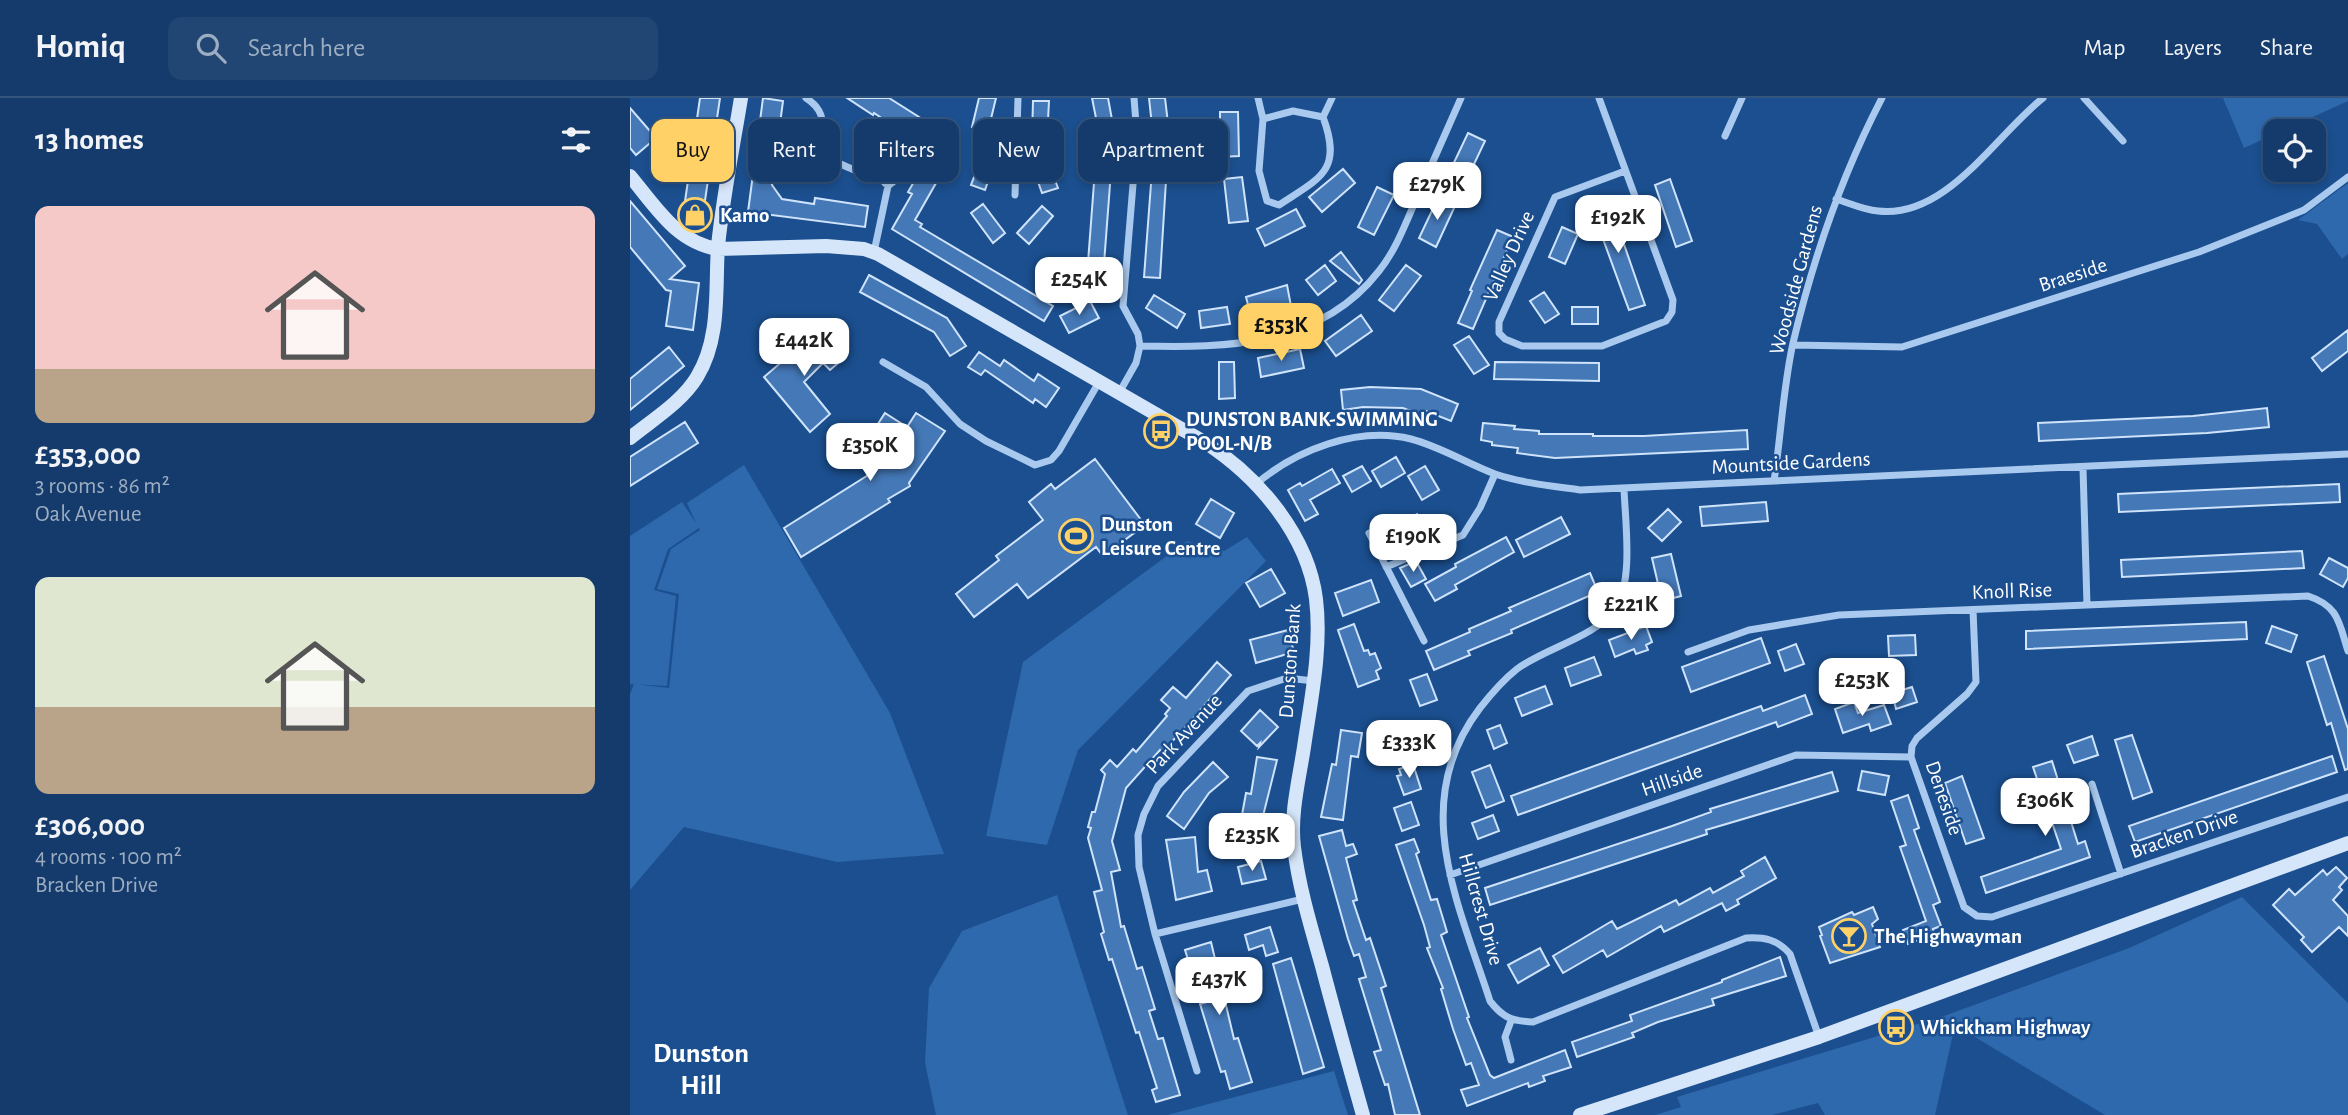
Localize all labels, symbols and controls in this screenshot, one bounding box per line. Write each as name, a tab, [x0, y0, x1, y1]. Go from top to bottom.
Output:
search box	[168, 17, 658, 80]
icon: search	[192, 29, 230, 67]
text: Homiq	[35, 31, 126, 64]
text: Search here	[248, 35, 365, 61]
text: Map	[2083, 36, 2125, 60]
text: Layers	[2163, 36, 2222, 60]
text: Share	[2260, 36, 2313, 60]
chip: Buy	[651, 119, 734, 182]
chip: Rent	[748, 119, 840, 182]
chip: Filters	[854, 119, 959, 182]
chip: New	[973, 119, 1064, 182]
chip: Apartment	[1078, 119, 1228, 182]
map controls	[2263, 119, 2326, 182]
button: locate	[2263, 119, 2326, 182]
icon: filters	[557, 121, 595, 159]
text: 13 homes	[35, 125, 144, 155]
pin: £279K	[1388, 162, 1486, 222]
text: £279K	[1409, 173, 1465, 196]
pin: £192K	[1569, 195, 1667, 255]
shop icon: Kamo	[676, 196, 714, 234]
street label: Woodside Gardens	[1766, 203, 1826, 357]
place label: Kamo	[720, 205, 769, 226]
text: £192K	[1591, 206, 1645, 229]
street label: Valley Drive	[1480, 208, 1538, 304]
icon: home	[252, 252, 378, 378]
street label: Braeside	[2036, 254, 2110, 296]
pin: £254K	[1030, 258, 1128, 317]
text: £254K	[1051, 268, 1107, 291]
pin: £353K	[1232, 303, 1330, 363]
text: £353K	[1254, 314, 1308, 337]
pin: £442K	[755, 318, 853, 378]
text: £442K	[775, 329, 833, 352]
place label: DUNSTON BANK-SWIMMING POOL-N/B	[1186, 409, 1438, 454]
bus stop icon: DUNSTON BANK-SWIMMING POOL-N/B	[1142, 412, 1180, 450]
pin: £350K	[821, 424, 919, 483]
text: £350K	[842, 434, 898, 457]
text: £353,000	[35, 440, 141, 470]
street label: Mountside Gardens	[1711, 448, 1871, 478]
text: 3 rooms · 86 m²	[35, 475, 170, 498]
text: Oak Avenue	[35, 503, 142, 526]
place label: Dunston Leisure Centre	[1101, 514, 1221, 559]
pin: £190K	[1364, 514, 1462, 574]
sports icon: Dunston Leisure Centre	[1057, 517, 1095, 555]
text: £190K	[1385, 525, 1441, 548]
street label: Knoll Rise	[1971, 579, 2053, 603]
pin: £221K	[1582, 582, 1680, 642]
text: £221K	[1604, 593, 1658, 616]
street label: Dunston Bank	[1276, 603, 1305, 719]
icon: home	[252, 623, 378, 749]
pin: £253K	[1813, 658, 1911, 718]
text: £253K	[1835, 669, 1889, 692]
street label: Park Avenue	[1142, 690, 1226, 778]
pin: £333K	[1360, 720, 1458, 780]
text: £333K	[1382, 731, 1436, 754]
street label: Deneside	[1922, 758, 1966, 838]
street label: Hillside	[1639, 760, 1705, 800]
pin: £306K	[1996, 778, 2094, 838]
text: £306K	[2017, 789, 2073, 812]
street label: Bracken Drive	[2127, 806, 2241, 862]
text: £306,000	[35, 811, 145, 841]
pin: £235K	[1203, 814, 1301, 873]
text: £235K	[1225, 824, 1279, 847]
text: 4 rooms · 100 m²	[35, 846, 182, 869]
street label: Hillcrest Drive	[1455, 850, 1507, 968]
text: Bracken Drive	[35, 874, 158, 897]
bar icon: The Highwayman	[1830, 917, 1868, 955]
place label: The Highwayman	[1874, 926, 2022, 947]
pin: £437K	[1170, 958, 1268, 1017]
text: £437K	[1191, 968, 1247, 991]
bus stop icon: Whickham Highway	[1877, 1008, 1915, 1046]
place label: Whickham Highway	[1920, 1017, 2091, 1038]
district label: Dunston Hill	[653, 1040, 749, 1100]

